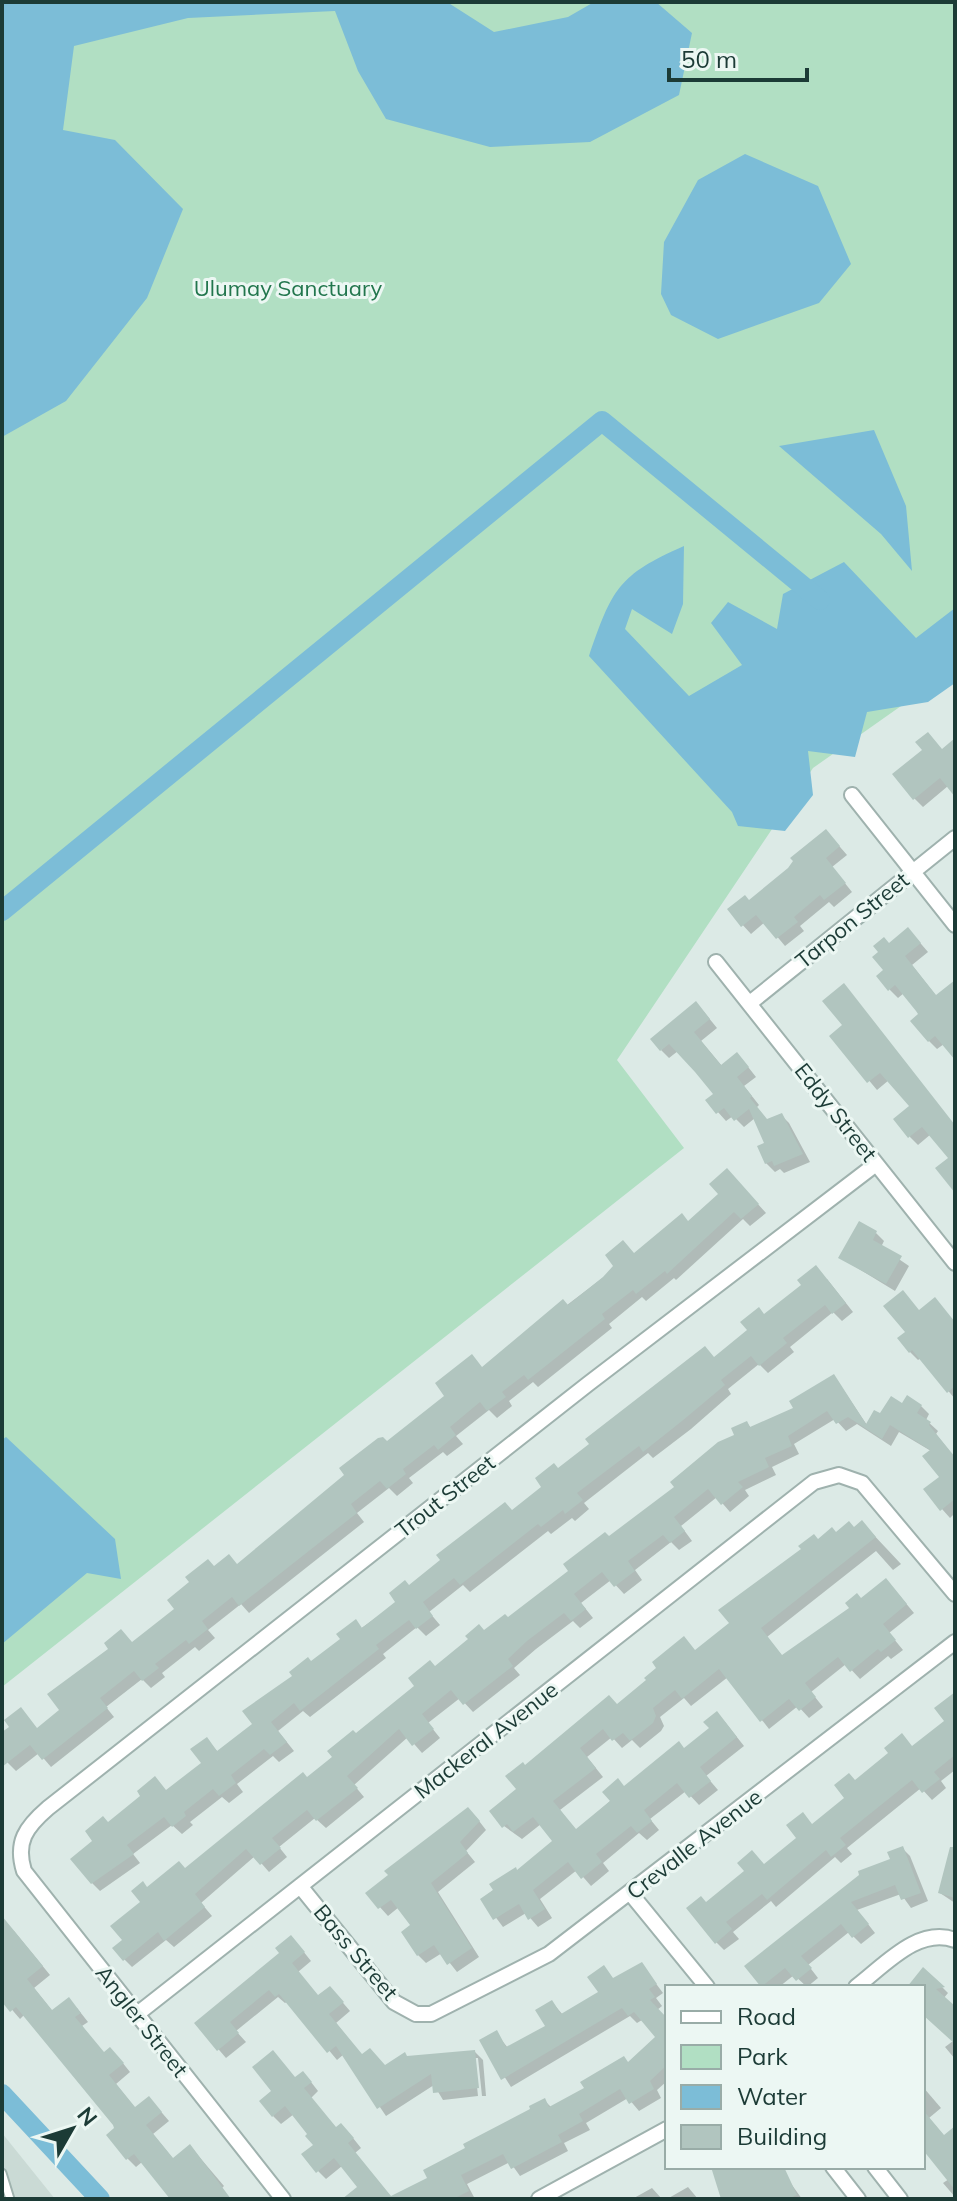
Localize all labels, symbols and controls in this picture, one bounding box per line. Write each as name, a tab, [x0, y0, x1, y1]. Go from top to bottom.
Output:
scale bar	[669, 32, 807, 82]
text: 50 m	[681, 44, 737, 74]
park label: Ulumay Sanctuary	[194, 274, 383, 302]
street label: Tarpon Street	[790, 866, 915, 974]
street label: Eddy Street	[789, 1057, 883, 1167]
street label: Trout Street	[389, 1448, 501, 1544]
street label: Mackeral Avenue	[409, 1675, 563, 1805]
street label: Crevalle Avenue	[621, 1782, 767, 1906]
street label: Bass Street	[308, 1898, 404, 2006]
street label: Angler Street	[90, 1960, 194, 2083]
legend	[665, 1985, 925, 2169]
text: Road	[737, 2001, 796, 2031]
text: Park	[737, 2041, 788, 2071]
text: Water	[737, 2081, 807, 2111]
north arrow	[32, 2089, 112, 2169]
text: N	[71, 2101, 104, 2132]
text: Building	[737, 2121, 827, 2151]

